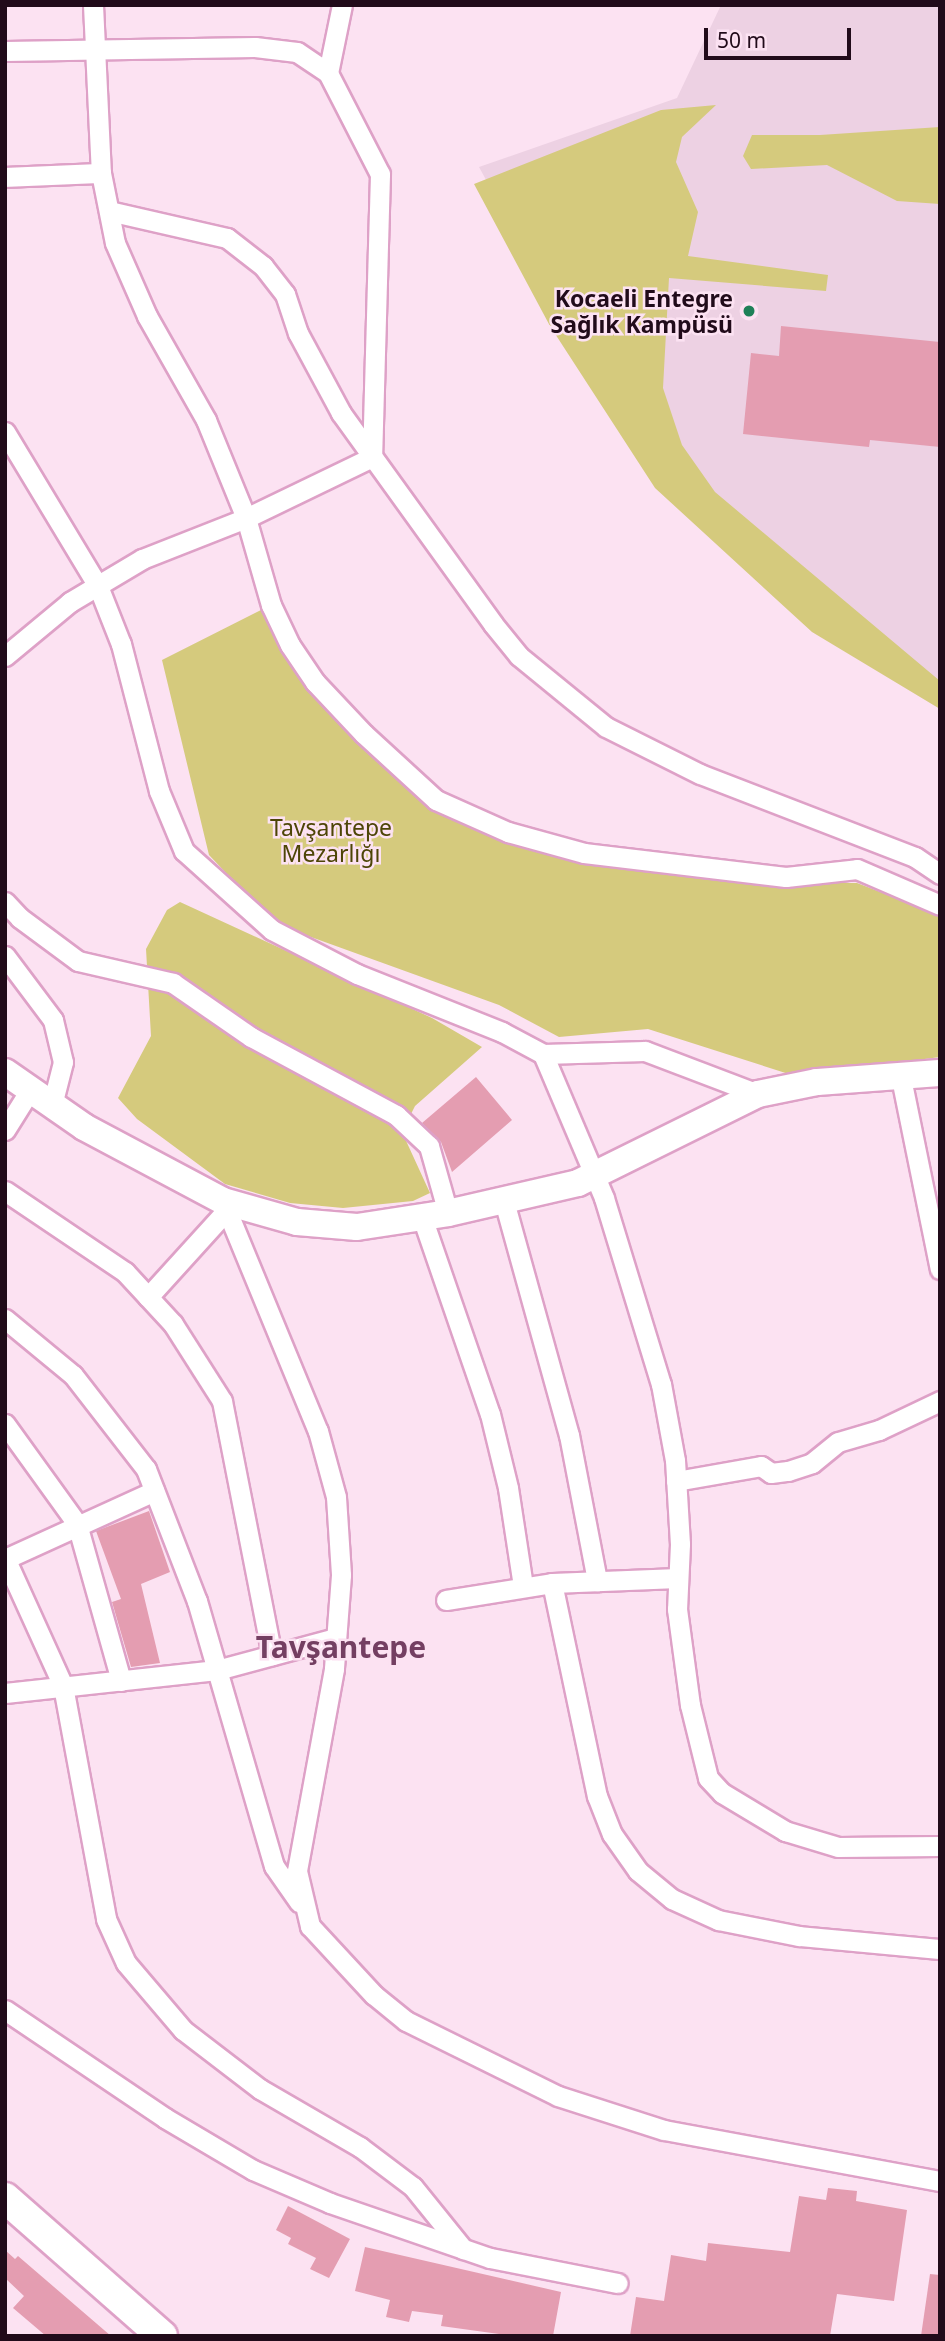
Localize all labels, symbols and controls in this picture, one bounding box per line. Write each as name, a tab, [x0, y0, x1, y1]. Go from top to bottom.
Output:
scale bar	[707, 14, 854, 58]
text: 50 m	[717, 26, 766, 54]
place label: Kocaeli Entegre Sağlık Kampüsü	[551, 284, 733, 338]
marker: Kocaeli Entegre Sağlık Kampüsü	[739, 301, 759, 321]
park label: Tavşantepe Mezarlığı	[270, 813, 392, 867]
district label: Tavşantepe	[256, 1629, 426, 1665]

